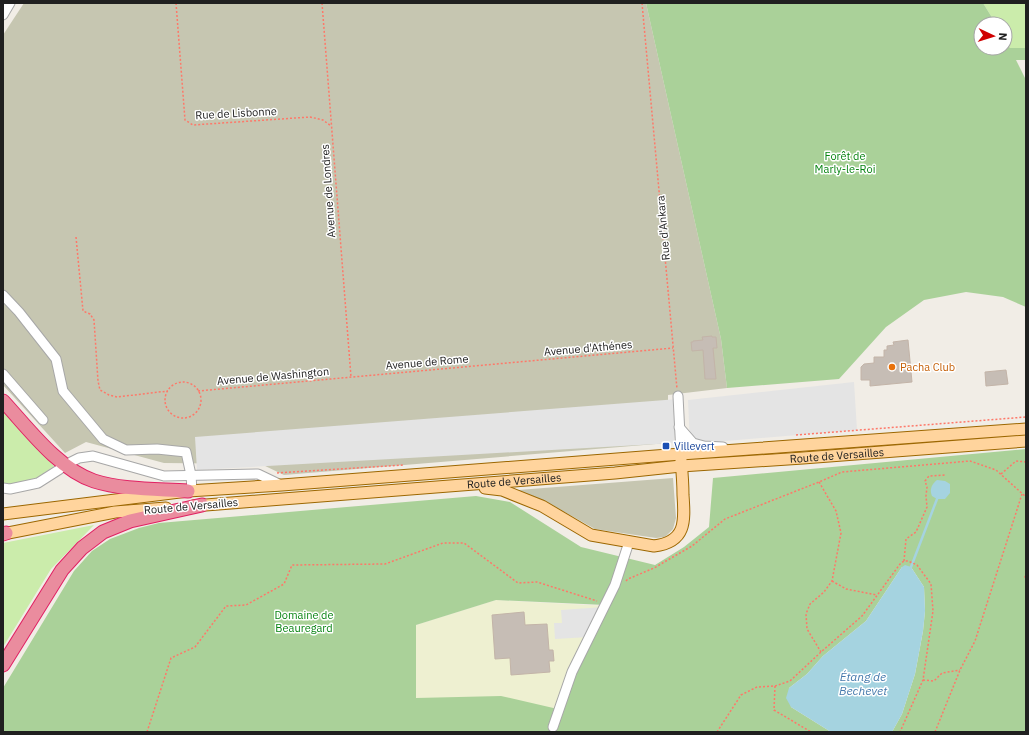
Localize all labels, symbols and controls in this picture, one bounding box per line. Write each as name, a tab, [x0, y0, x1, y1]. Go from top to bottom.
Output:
north arrow	[973, 16, 1013, 56]
text: N	[996, 32, 1010, 41]
street label: Rue de Lisbonne	[195, 104, 277, 122]
street label: Avenue de Londres	[318, 144, 338, 238]
park label: Forêt de Marly-le-Roi	[815, 149, 875, 176]
street label: Rue d'Ankara	[653, 195, 673, 261]
street label: Avenue d'Athénes	[543, 337, 633, 359]
street label: Avenue de Rome	[385, 351, 469, 373]
place label: Pacha Club	[900, 360, 955, 374]
marker: Pacha Club	[887, 362, 897, 372]
street label: Avenue de Washington	[216, 364, 330, 388]
place label: Villevert	[674, 439, 715, 453]
marker: Villevert	[661, 441, 671, 451]
street label: Route de Versailles	[789, 445, 885, 466]
street label: Route de Versailles	[466, 470, 562, 492]
street label: Route de Versailles	[143, 495, 239, 517]
park label: Domaine de Beauregard	[274, 608, 334, 635]
water label: Étang de Bechevet	[839, 669, 888, 698]

